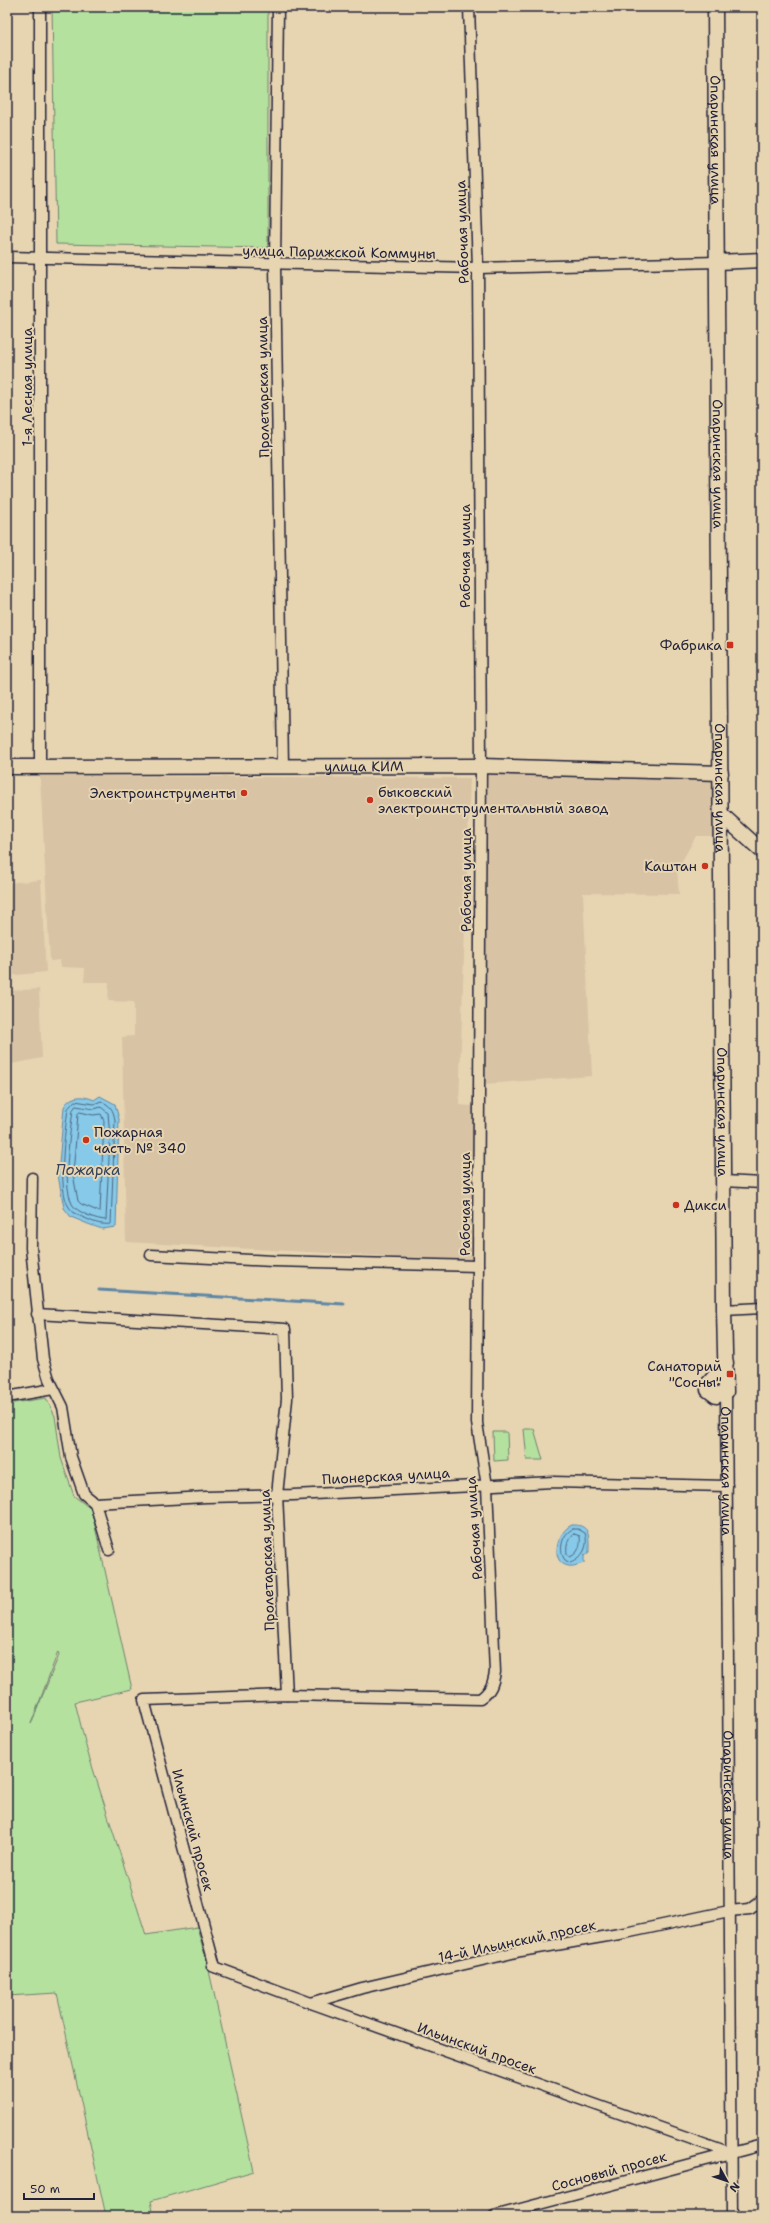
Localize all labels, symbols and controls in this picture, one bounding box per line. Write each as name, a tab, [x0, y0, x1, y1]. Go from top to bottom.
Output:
street label: Опаринская улица	[706, 75, 725, 205]
street label: Рабочая улица	[451, 180, 473, 284]
street label: улица Парижской Коммуны	[242, 241, 436, 263]
street label: Пролетарская улица	[253, 316, 273, 458]
street label: 1-я Лесная улица	[18, 327, 36, 447]
street label: Опаринская улица	[709, 399, 728, 529]
street label: Рабочая улица	[456, 504, 474, 608]
place label: Фабрика	[660, 636, 722, 654]
marker: Фабрика	[725, 640, 735, 650]
street label: Опаринская улица	[711, 723, 730, 853]
street label: улица КИМ	[324, 757, 404, 775]
place label: быковский электроинструментальный завод	[378, 783, 609, 817]
place label: Электроинструменты	[90, 784, 236, 802]
marker: Электроинструменты	[239, 788, 249, 798]
marker: быковский электроинструментальный завод	[365, 795, 375, 805]
street label: Рабочая улица	[457, 828, 475, 932]
place label: Каштан	[644, 857, 697, 875]
marker: Каштан	[700, 861, 710, 871]
street label: Опаринская улица	[713, 1047, 732, 1177]
place label: Пожарная часть № 340	[94, 1123, 186, 1157]
marker: Пожарная часть № 340	[81, 1135, 91, 1145]
street label: Рабочая улица	[456, 1152, 474, 1256]
water label: Пожарка	[55, 1160, 121, 1180]
place label: Дикси	[684, 1196, 727, 1214]
marker: Дикси	[671, 1200, 681, 1210]
place label: Санаторий "Сосны"	[647, 1357, 722, 1391]
marker: Санаторий "Сосны"	[725, 1369, 735, 1379]
street label: Опаринская улица	[717, 1406, 736, 1536]
street label: Пионерская улица	[322, 1464, 451, 1488]
street label: Рабочая улица	[461, 1475, 487, 1580]
street label: Пролетарская улица	[256, 1489, 278, 1631]
street label: Опаринская улица	[719, 1730, 738, 1860]
street label: Ильинский просек	[168, 1767, 218, 1894]
street label: 14-й Ильинский просек	[437, 1915, 598, 1966]
street label: Ильинский просек	[415, 2018, 540, 2078]
street label: Сосновый просек	[549, 2147, 669, 2195]
north arrow	[707, 2161, 747, 2201]
scale bar	[24, 2175, 94, 2201]
text: N	[726, 2179, 743, 2195]
text: 50 m	[30, 2181, 60, 2197]

